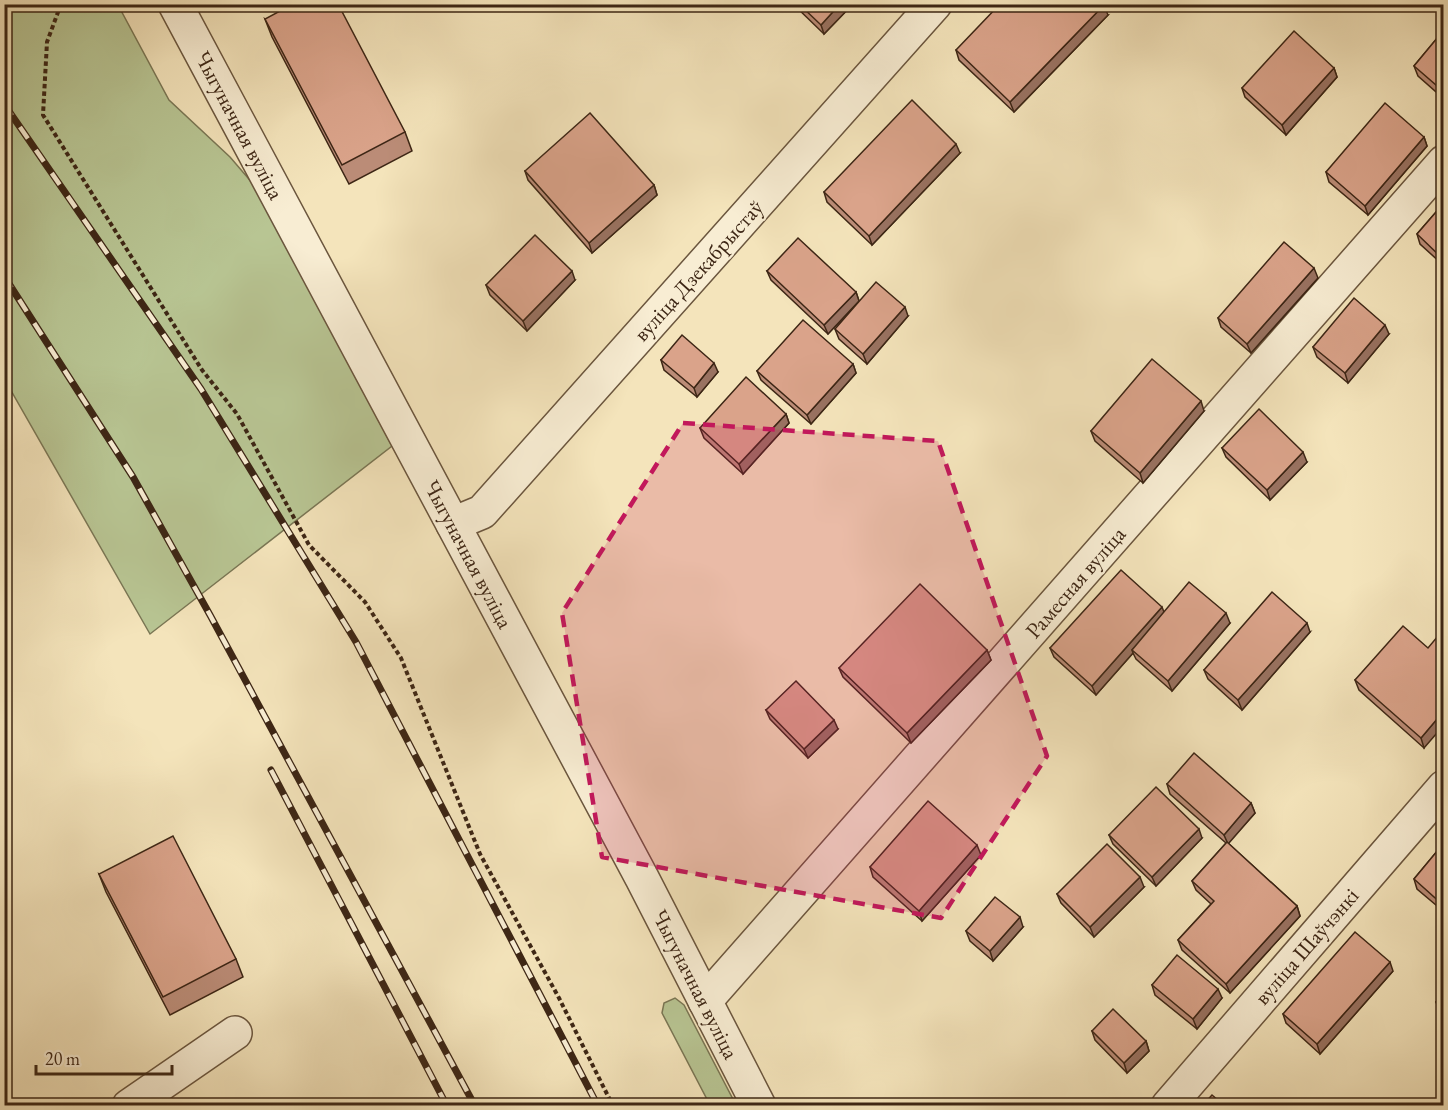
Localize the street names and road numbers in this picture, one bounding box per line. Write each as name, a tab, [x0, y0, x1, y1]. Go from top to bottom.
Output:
street label: Чыгуначная вуліца	[188, 46, 291, 205]
street label: вуліца Дзекабрыстаў	[627, 193, 770, 347]
street label: Чыгуначная вуліца	[417, 475, 520, 634]
street label: Рамесная вуліца	[1019, 520, 1132, 644]
street label: вуліца Шаўчэнкі	[1248, 882, 1365, 1011]
street label: Чыгуначная вуліца	[645, 905, 746, 1064]

